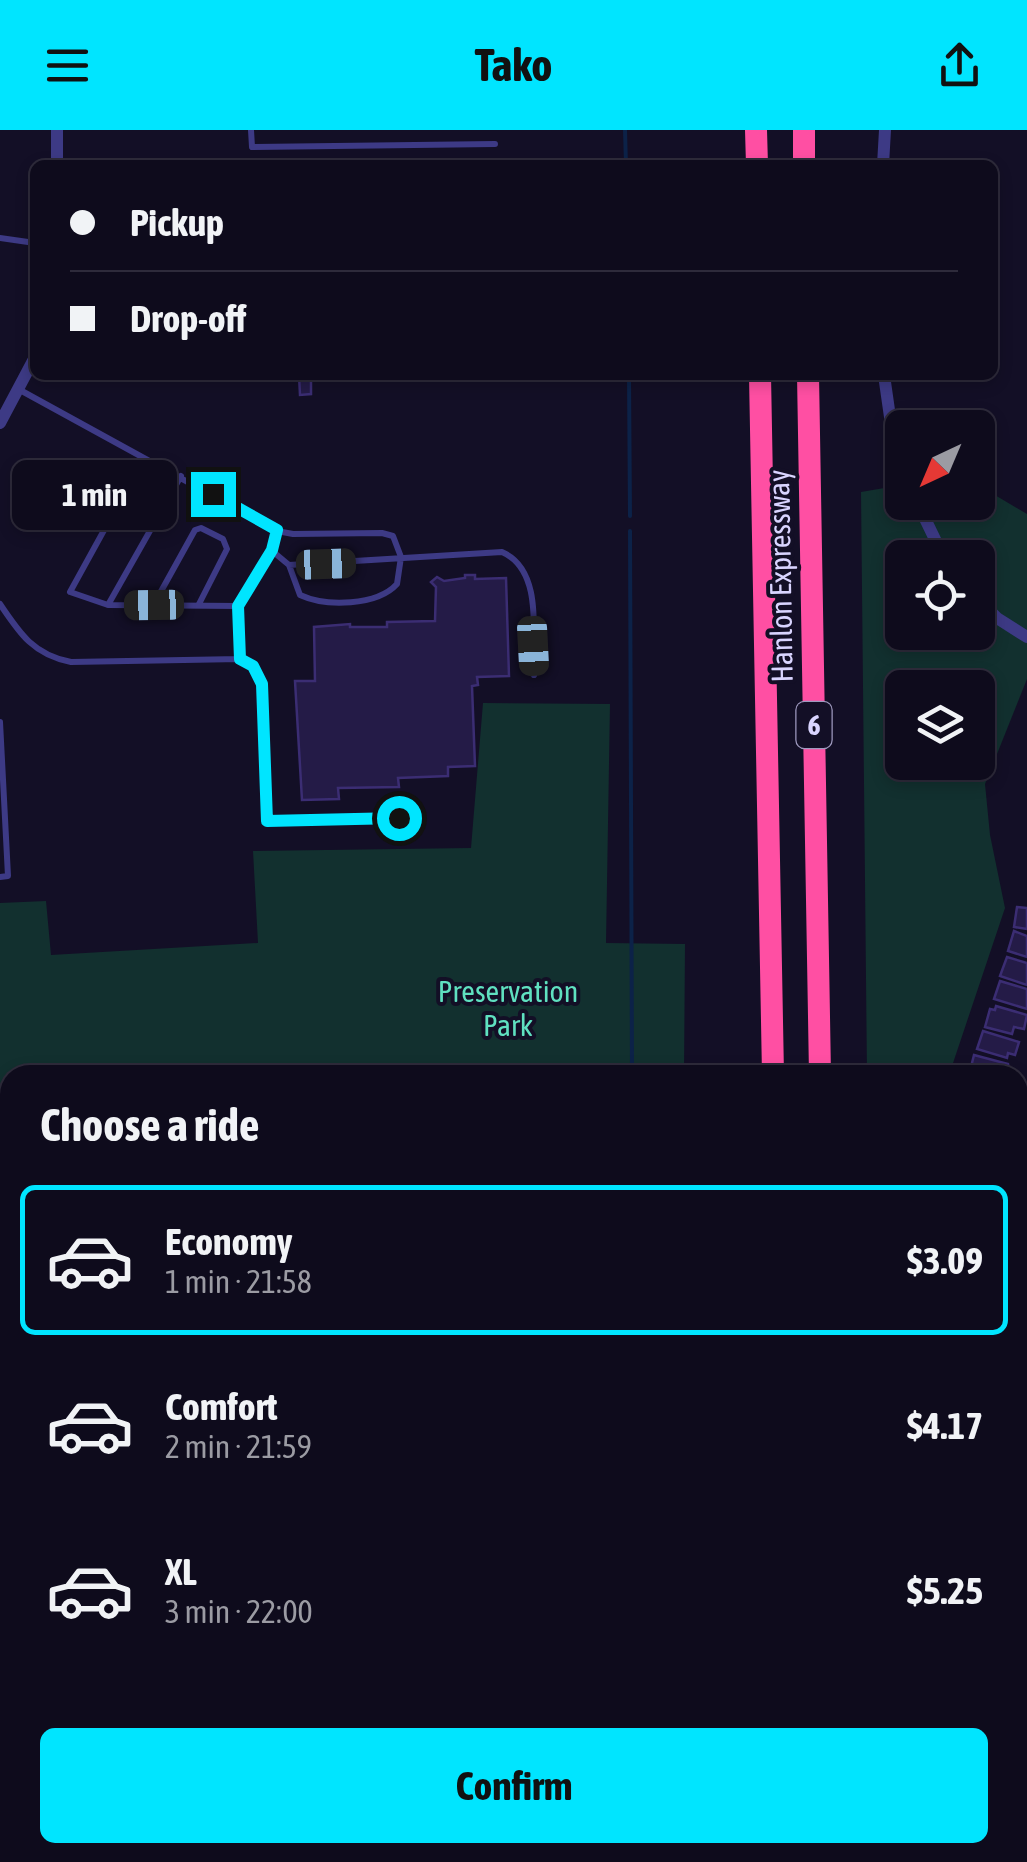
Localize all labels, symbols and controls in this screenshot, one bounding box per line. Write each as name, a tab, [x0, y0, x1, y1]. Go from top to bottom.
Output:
icon: menu	[40, 38, 95, 93]
icon: share	[932, 38, 987, 93]
text: Tako	[475, 39, 552, 91]
text: Pickup	[130, 201, 224, 244]
text: Drop-off	[130, 297, 246, 340]
north arrow	[885, 410, 995, 520]
map controls	[885, 410, 995, 780]
callout: 1 min	[13, 459, 178, 529]
street label: Hanlon Expressway	[761, 469, 799, 683]
route end	[191, 472, 236, 517]
text: 1 min	[62, 476, 127, 513]
button: locate	[885, 540, 995, 650]
car	[295, 548, 357, 580]
car	[124, 589, 184, 621]
car	[516, 615, 550, 677]
button: layers	[885, 670, 995, 780]
road number: 6	[796, 702, 832, 748]
route start	[377, 796, 422, 841]
park label: Preservation Park	[438, 974, 578, 1042]
text: Choose a ride	[40, 1099, 259, 1151]
icon: car	[45, 1215, 135, 1305]
text: Economy	[165, 1220, 292, 1263]
text: $3.09	[907, 1239, 983, 1282]
text: 1 min · 21:58	[165, 1263, 312, 1300]
icon: car	[45, 1380, 135, 1470]
text: Comfort	[165, 1385, 277, 1428]
text: $4.17	[907, 1404, 983, 1447]
text: 2 min · 21:59	[165, 1428, 312, 1465]
icon: car	[45, 1545, 135, 1635]
text: XL	[165, 1550, 197, 1593]
text: $5.25	[907, 1569, 983, 1612]
text: 3 min · 22:00	[165, 1593, 312, 1630]
button: Confirm	[40, 1728, 988, 1843]

